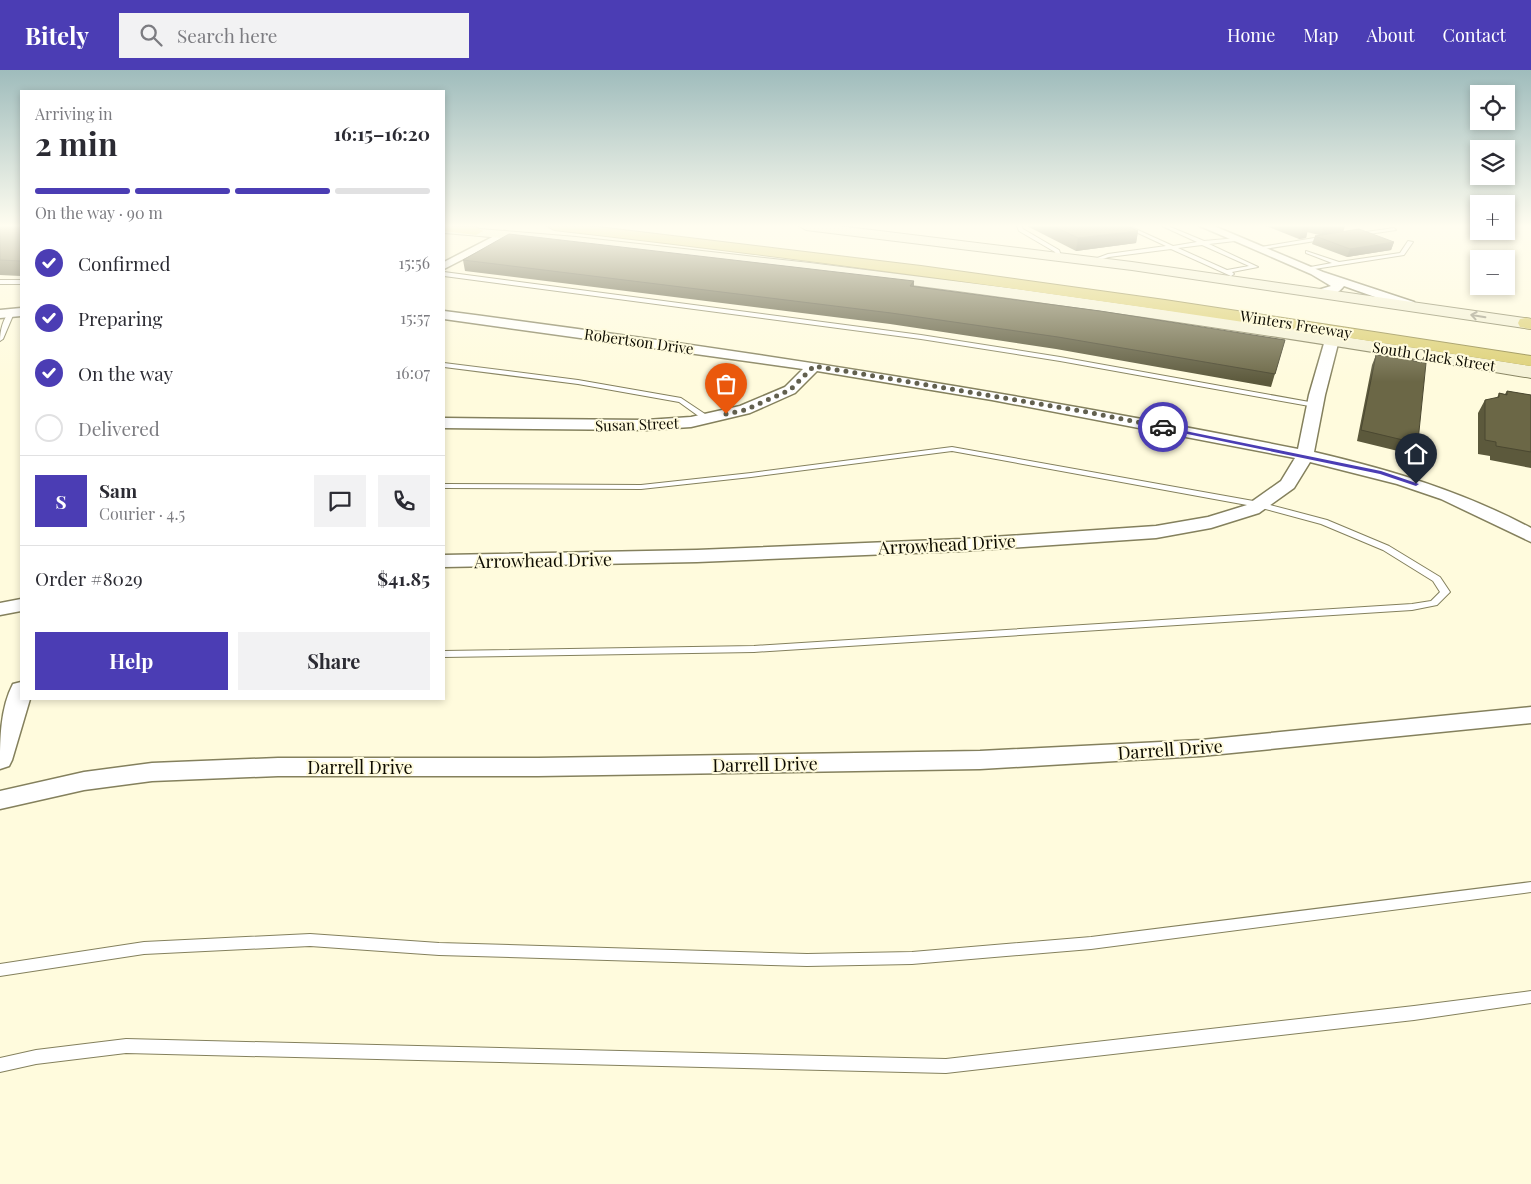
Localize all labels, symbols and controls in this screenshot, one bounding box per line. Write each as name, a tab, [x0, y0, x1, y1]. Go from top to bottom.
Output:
search box	[119, 13, 469, 58]
text: Bitely	[25, 19, 89, 51]
icon: search	[137, 21, 165, 49]
text: Search here	[177, 22, 278, 48]
text: Home	[1227, 23, 1275, 47]
text: Map	[1303, 23, 1338, 47]
text: About	[1366, 23, 1415, 47]
text: Contact	[1443, 23, 1506, 47]
map controls	[1470, 85, 1515, 295]
button: locate	[1470, 85, 1515, 130]
text: Arriving in	[35, 103, 113, 124]
text: 16:15–16:20	[334, 120, 430, 146]
text: 2 min	[35, 121, 118, 164]
button: layers	[1470, 140, 1515, 185]
button: +	[1470, 195, 1515, 240]
text: On the way · 90 m	[35, 202, 163, 223]
icon: check	[35, 249, 63, 277]
text: Confirmed	[78, 250, 171, 276]
button: −	[1470, 250, 1515, 295]
text: 15:56	[398, 252, 430, 273]
icon: check	[35, 304, 63, 332]
text: Preparing	[78, 305, 163, 331]
street label: Winters Freeway	[1238, 305, 1354, 343]
text: 15:57	[400, 307, 430, 328]
one-way arrow	[1470, 310, 1486, 320]
street label: Robertson Drive	[583, 323, 695, 359]
street label: South Clack Street	[1371, 336, 1498, 376]
icon: check	[35, 359, 63, 387]
text: On the way	[78, 360, 173, 386]
text: 16:07	[395, 362, 430, 383]
pin	[705, 363, 747, 414]
icon: bag	[712, 370, 740, 398]
courier	[1138, 402, 1188, 452]
street label: Susan Street	[595, 413, 680, 435]
icon: car	[1149, 413, 1177, 441]
text: Delivered	[78, 415, 160, 441]
pin	[1395, 433, 1437, 484]
icon: home	[1402, 440, 1430, 468]
button: chat	[314, 475, 366, 527]
button: phone	[378, 475, 430, 527]
text: Sam	[99, 477, 137, 503]
text: S	[55, 488, 67, 514]
text: Courier · 4.5	[99, 503, 185, 524]
street label: Arrowhead Drive	[877, 528, 1016, 560]
street label: Arrowhead Drive	[473, 547, 612, 573]
text: Order #8029	[35, 565, 143, 591]
text: $41.85	[377, 565, 430, 591]
button: Help	[35, 632, 228, 690]
button: Share	[238, 632, 430, 690]
street label: Darrell Drive	[1117, 733, 1223, 765]
street label: Darrell Drive	[712, 751, 818, 777]
street label: Darrell Drive	[307, 755, 413, 779]

